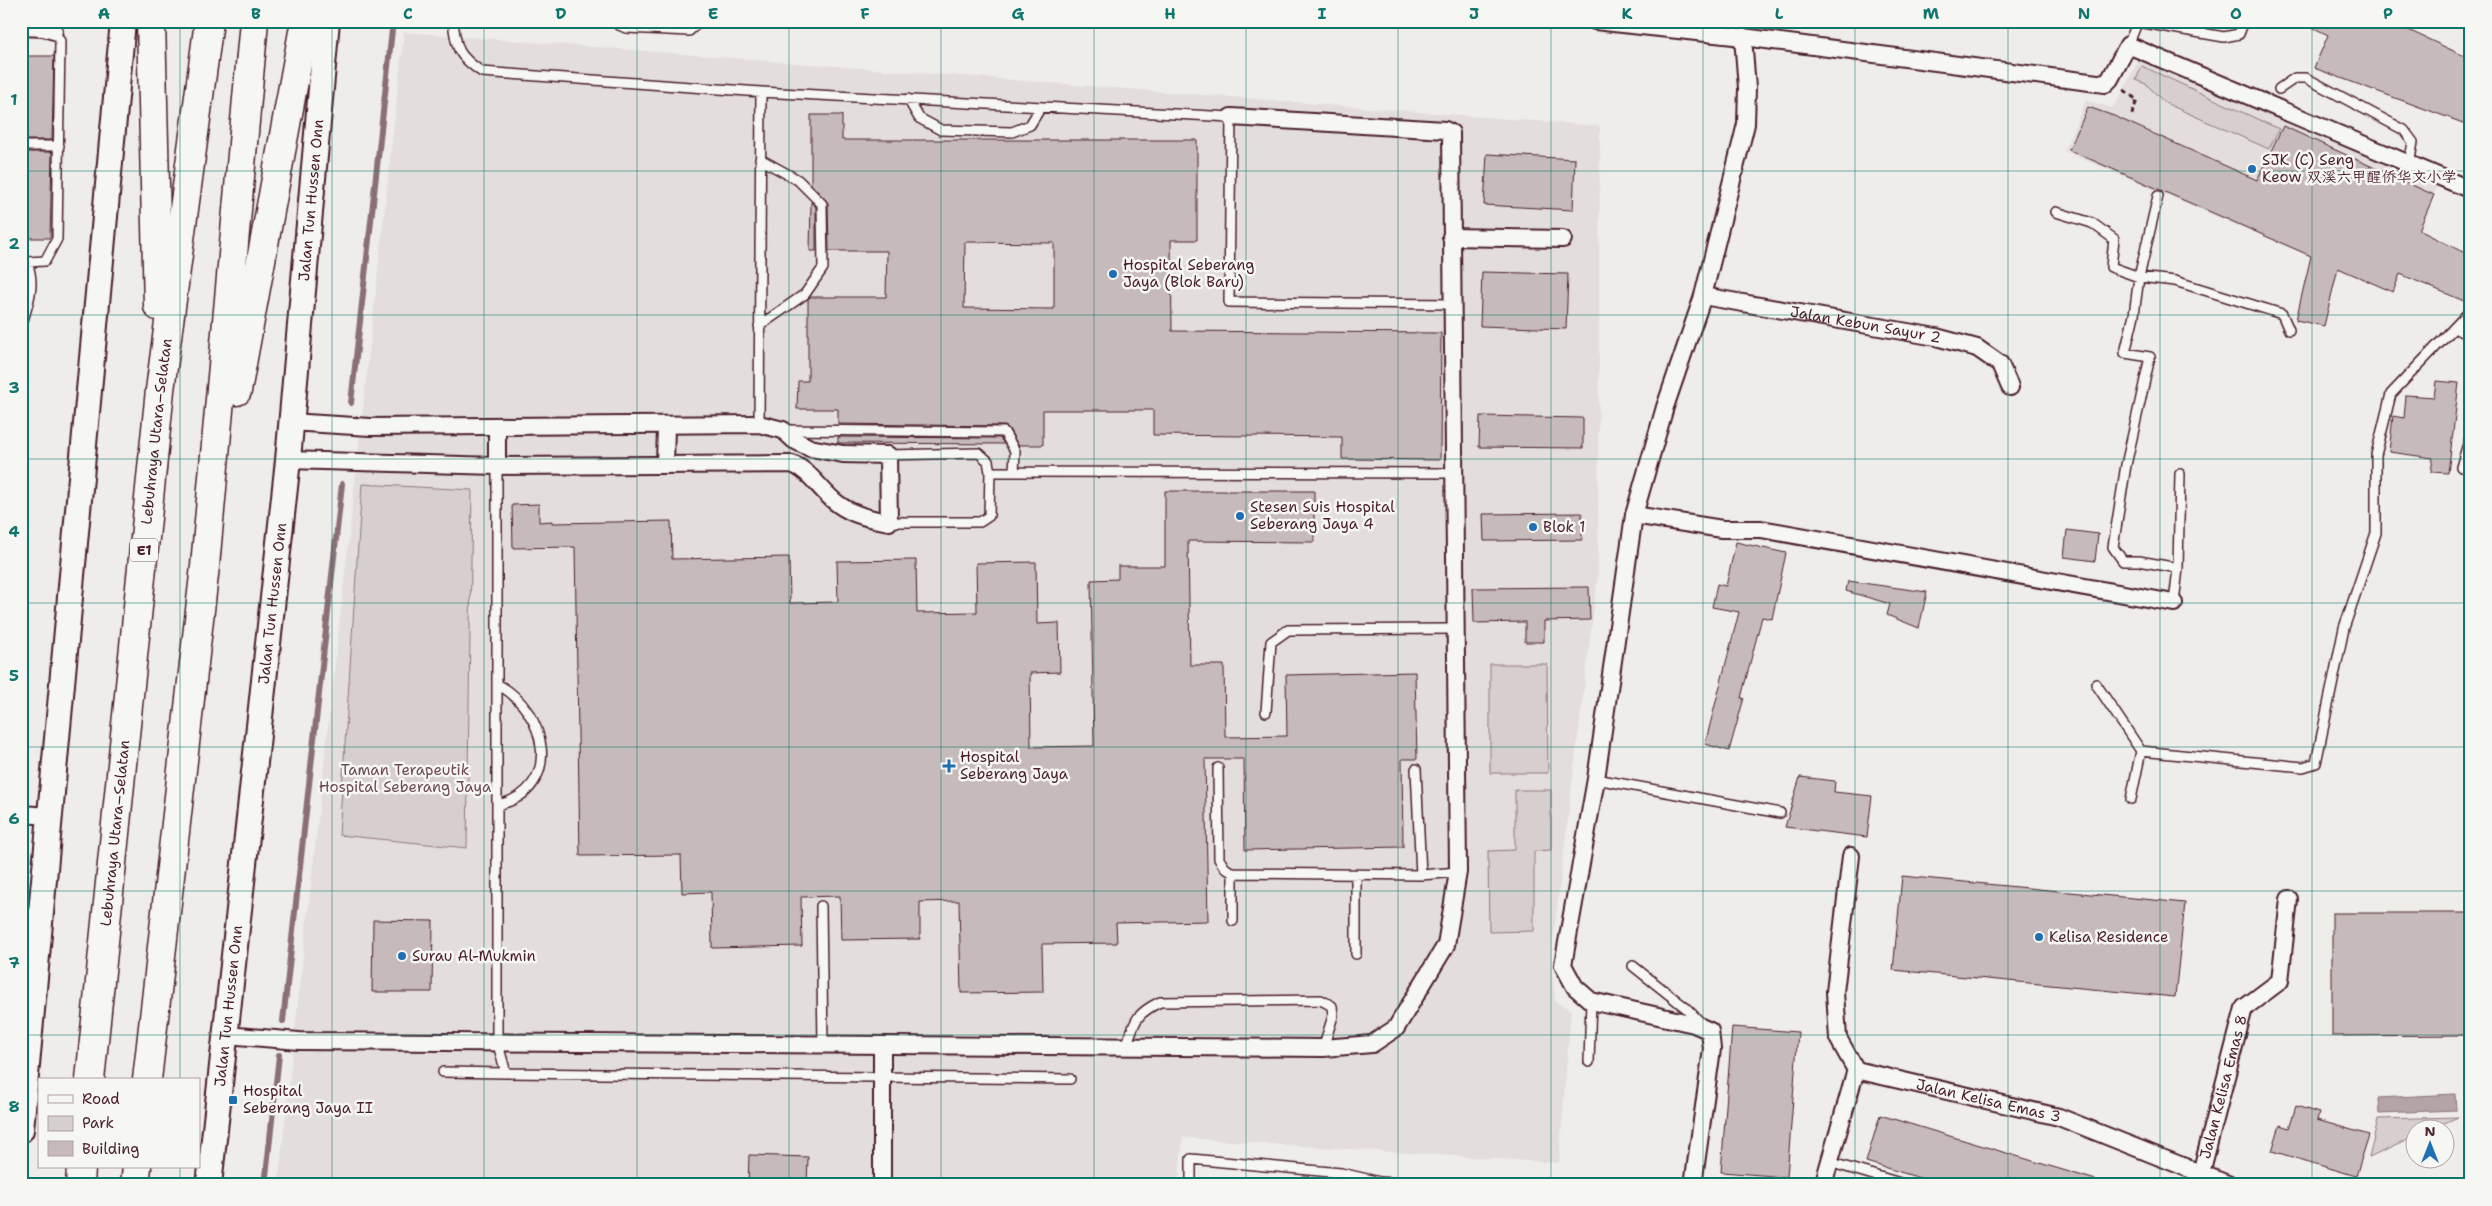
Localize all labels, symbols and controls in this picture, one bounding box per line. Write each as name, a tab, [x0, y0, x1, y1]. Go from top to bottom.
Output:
text: A	[98, 3, 110, 24]
text: B	[251, 3, 261, 24]
text: C	[403, 3, 413, 24]
text: D	[555, 3, 567, 24]
text: E	[708, 3, 718, 24]
text: F	[860, 3, 870, 24]
text: G	[1012, 3, 1025, 24]
text: H	[1164, 3, 1176, 24]
text: I	[1318, 3, 1327, 24]
text: J	[1469, 3, 1479, 24]
text: K	[1622, 3, 1633, 24]
text: L	[1775, 3, 1784, 24]
text: M	[1923, 3, 1940, 24]
text: N	[2078, 3, 2090, 24]
text: O	[2230, 3, 2242, 24]
text: P	[2383, 3, 2393, 24]
text: 1	[10, 89, 18, 110]
street label: Jalan Tun Hussen Onn	[294, 119, 328, 282]
place label: SJK (C) Seng Keow 双溪六甲醒侨华文小学	[2262, 150, 2457, 187]
marker: SJK (C) Seng Keow 双溪六甲醒侨华文小学	[2246, 163, 2258, 175]
text: 2	[8, 233, 20, 254]
place label: Hospital Seberang Jaya (Blok Baru)	[1123, 255, 1255, 292]
marker: Hospital Seberang Jaya (Blok Baru)	[1107, 268, 1119, 280]
street label: Jalan Kebun Sayur 2	[1789, 302, 1942, 348]
street label: Lebuhraya Utara–Selatan	[136, 337, 177, 525]
text: 3	[8, 377, 20, 398]
place label: Stesen Suis Hospital Seberang Jaya 4	[1250, 497, 1395, 534]
marker: Stesen Suis Hospital Seberang Jaya 4	[1234, 510, 1246, 522]
place label: Blok 1	[1543, 517, 1585, 537]
text: 4	[8, 521, 20, 542]
marker: Blok 1	[1527, 521, 1539, 533]
street label: Jalan Tun Hussen Onn	[254, 522, 291, 685]
road number: E1	[130, 538, 158, 562]
text: 5	[9, 665, 19, 686]
street label: Lebuhraya Utara–Selatan	[96, 739, 134, 927]
place label: Hospital Seberang Jaya	[960, 747, 1069, 784]
marker: Hospital Seberang Jaya	[942, 759, 956, 773]
park label: Taman Terapeutik Hospital Seberang Jaya	[319, 760, 492, 797]
text: 6	[8, 808, 20, 829]
street label: Jalan Tun Hussen Onn	[210, 924, 247, 1088]
place label: Kelisa Residence	[2049, 927, 2169, 947]
marker: Kelisa Residence	[2033, 931, 2045, 943]
place label: Surau Al-Mukmin	[412, 946, 536, 966]
marker: Surau Al-Mukmin	[396, 950, 408, 962]
text: 7	[8, 952, 20, 973]
street label: Jalan Kelisa Emas 8	[2195, 1013, 2252, 1161]
street label: Jalan Kelisa Emas 3	[1914, 1074, 2063, 1127]
legend	[38, 1078, 200, 1168]
place label: Hospital Seberang Jaya II	[243, 1081, 373, 1118]
text: Road	[82, 1089, 120, 1109]
marker: Hospital Seberang Jaya II	[227, 1094, 239, 1106]
text: 8	[8, 1096, 20, 1117]
text: Park	[82, 1113, 114, 1133]
north arrow	[2404, 1118, 2454, 1168]
text: N	[2424, 1122, 2436, 1140]
text: Building	[82, 1139, 139, 1159]

